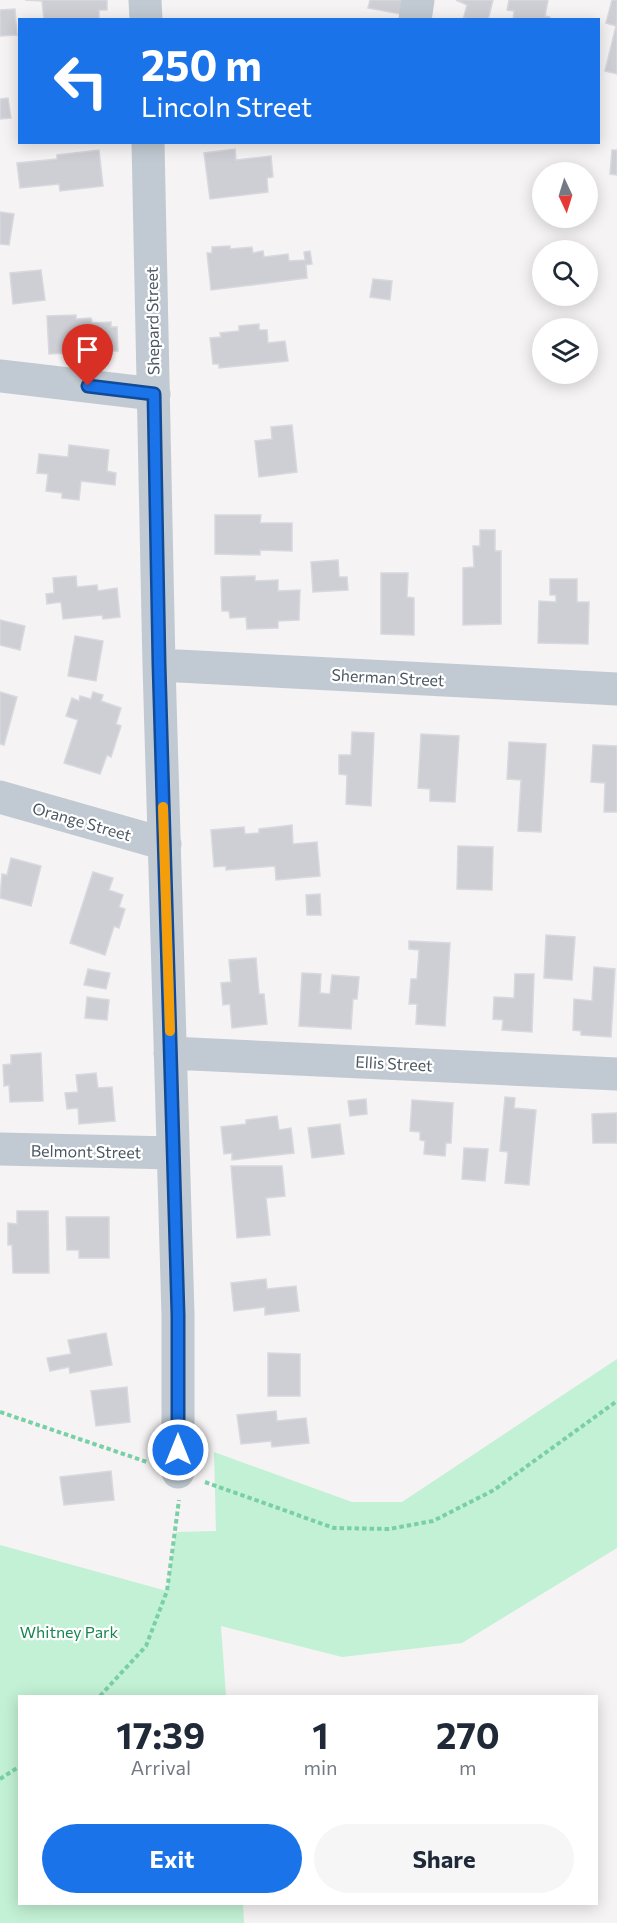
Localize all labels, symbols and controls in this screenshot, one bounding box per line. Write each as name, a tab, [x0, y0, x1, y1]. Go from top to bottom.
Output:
text: 250 m	[141, 38, 262, 90]
icon: left	[42, 42, 120, 120]
text: Lincoln Street	[141, 90, 312, 123]
north arrow	[532, 162, 598, 228]
map controls	[532, 162, 598, 384]
button: search	[532, 240, 598, 306]
street label: Shepard Street	[142, 266, 162, 375]
button: layers	[532, 318, 598, 384]
pin	[62, 324, 113, 386]
icon: arrive	[71, 333, 104, 366]
street label: Sherman Street	[331, 665, 445, 689]
street label: Orange Street	[30, 798, 134, 844]
street label: Ellis Street	[355, 1051, 434, 1075]
street label: Belmont Street	[31, 1141, 142, 1161]
position arrow	[146, 1418, 210, 1482]
park label: Whitney Park	[20, 1622, 119, 1641]
text: 17:39	[116, 1712, 205, 1756]
text: 1	[312, 1712, 329, 1756]
text: 270	[436, 1712, 500, 1756]
text: Arrival	[130, 1755, 191, 1779]
text: min	[303, 1755, 338, 1779]
text: m	[459, 1755, 476, 1779]
button: Exit	[42, 1824, 302, 1893]
button: Share	[314, 1824, 574, 1893]

